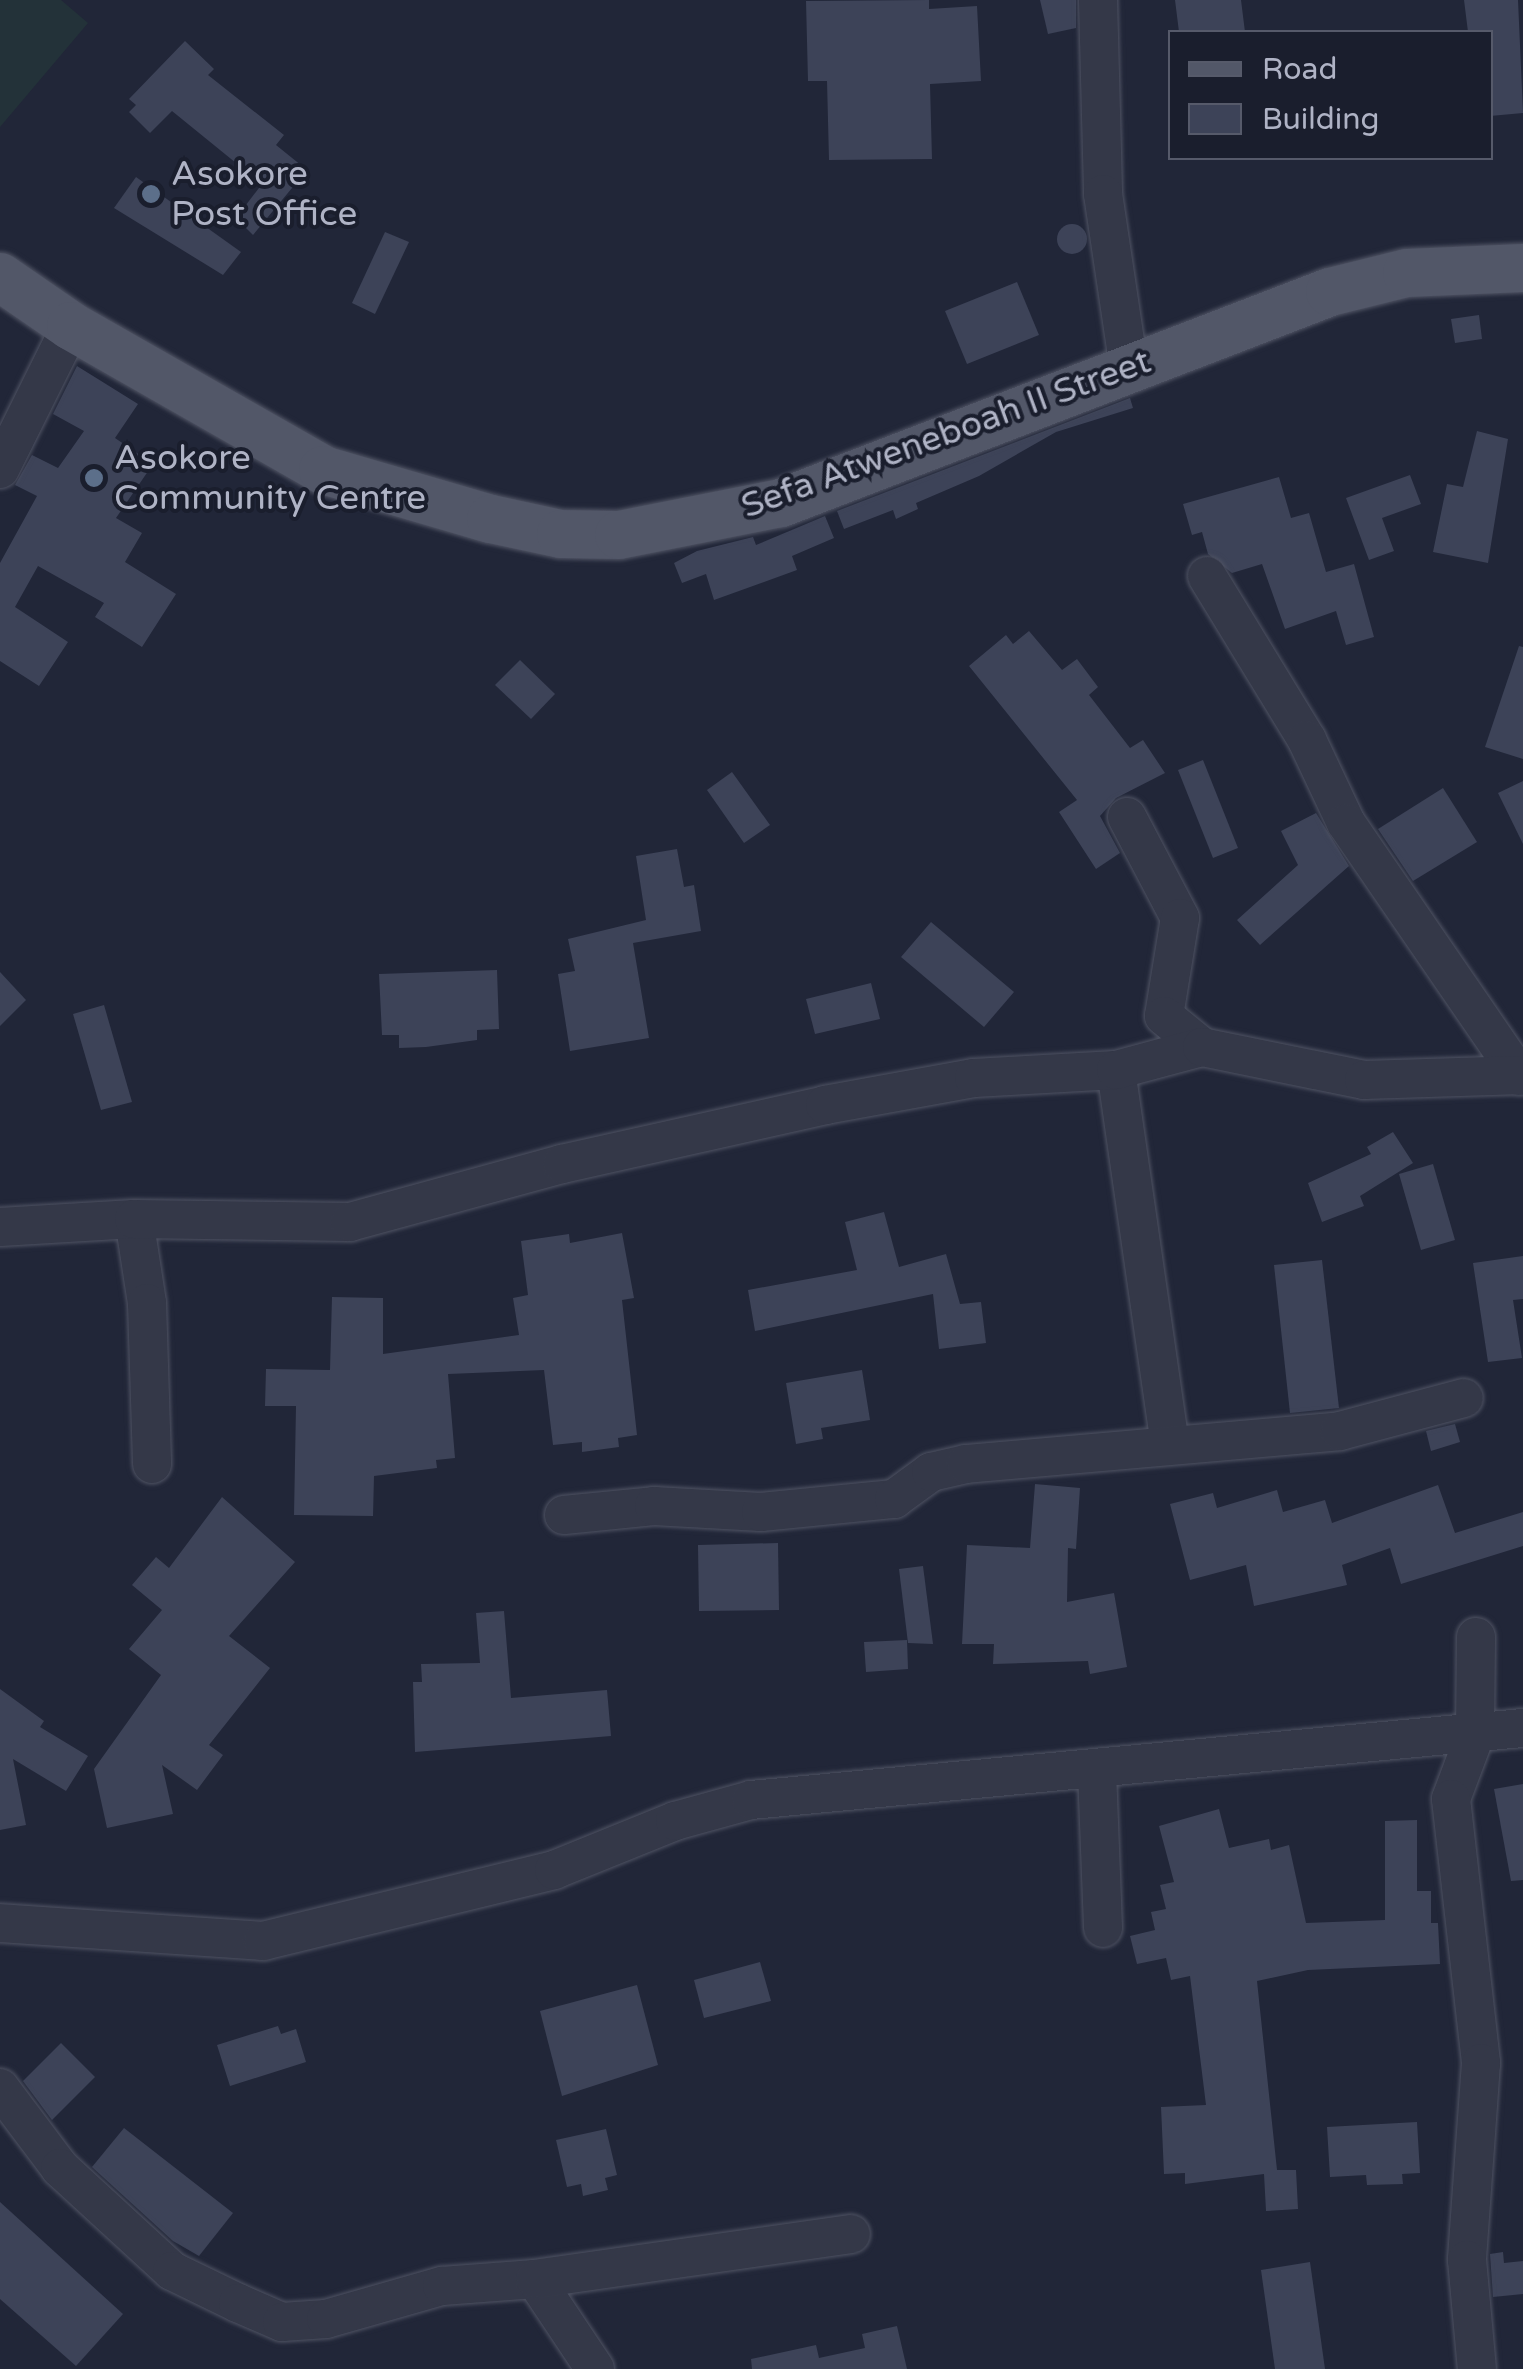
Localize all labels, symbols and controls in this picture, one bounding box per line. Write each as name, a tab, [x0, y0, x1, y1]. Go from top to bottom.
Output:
legend	[1168, 30, 1493, 160]
text: Road	[1262, 51, 1337, 88]
text: Building	[1262, 101, 1379, 138]
place label: Asokore Post Office	[171, 153, 357, 235]
marker: Asokore Post Office	[140, 183, 162, 205]
street label: Sefa Atweneboah II Street	[736, 340, 1156, 528]
place label: Asokore Community Centre	[114, 437, 426, 519]
marker: Asokore Community Centre	[83, 467, 105, 489]

